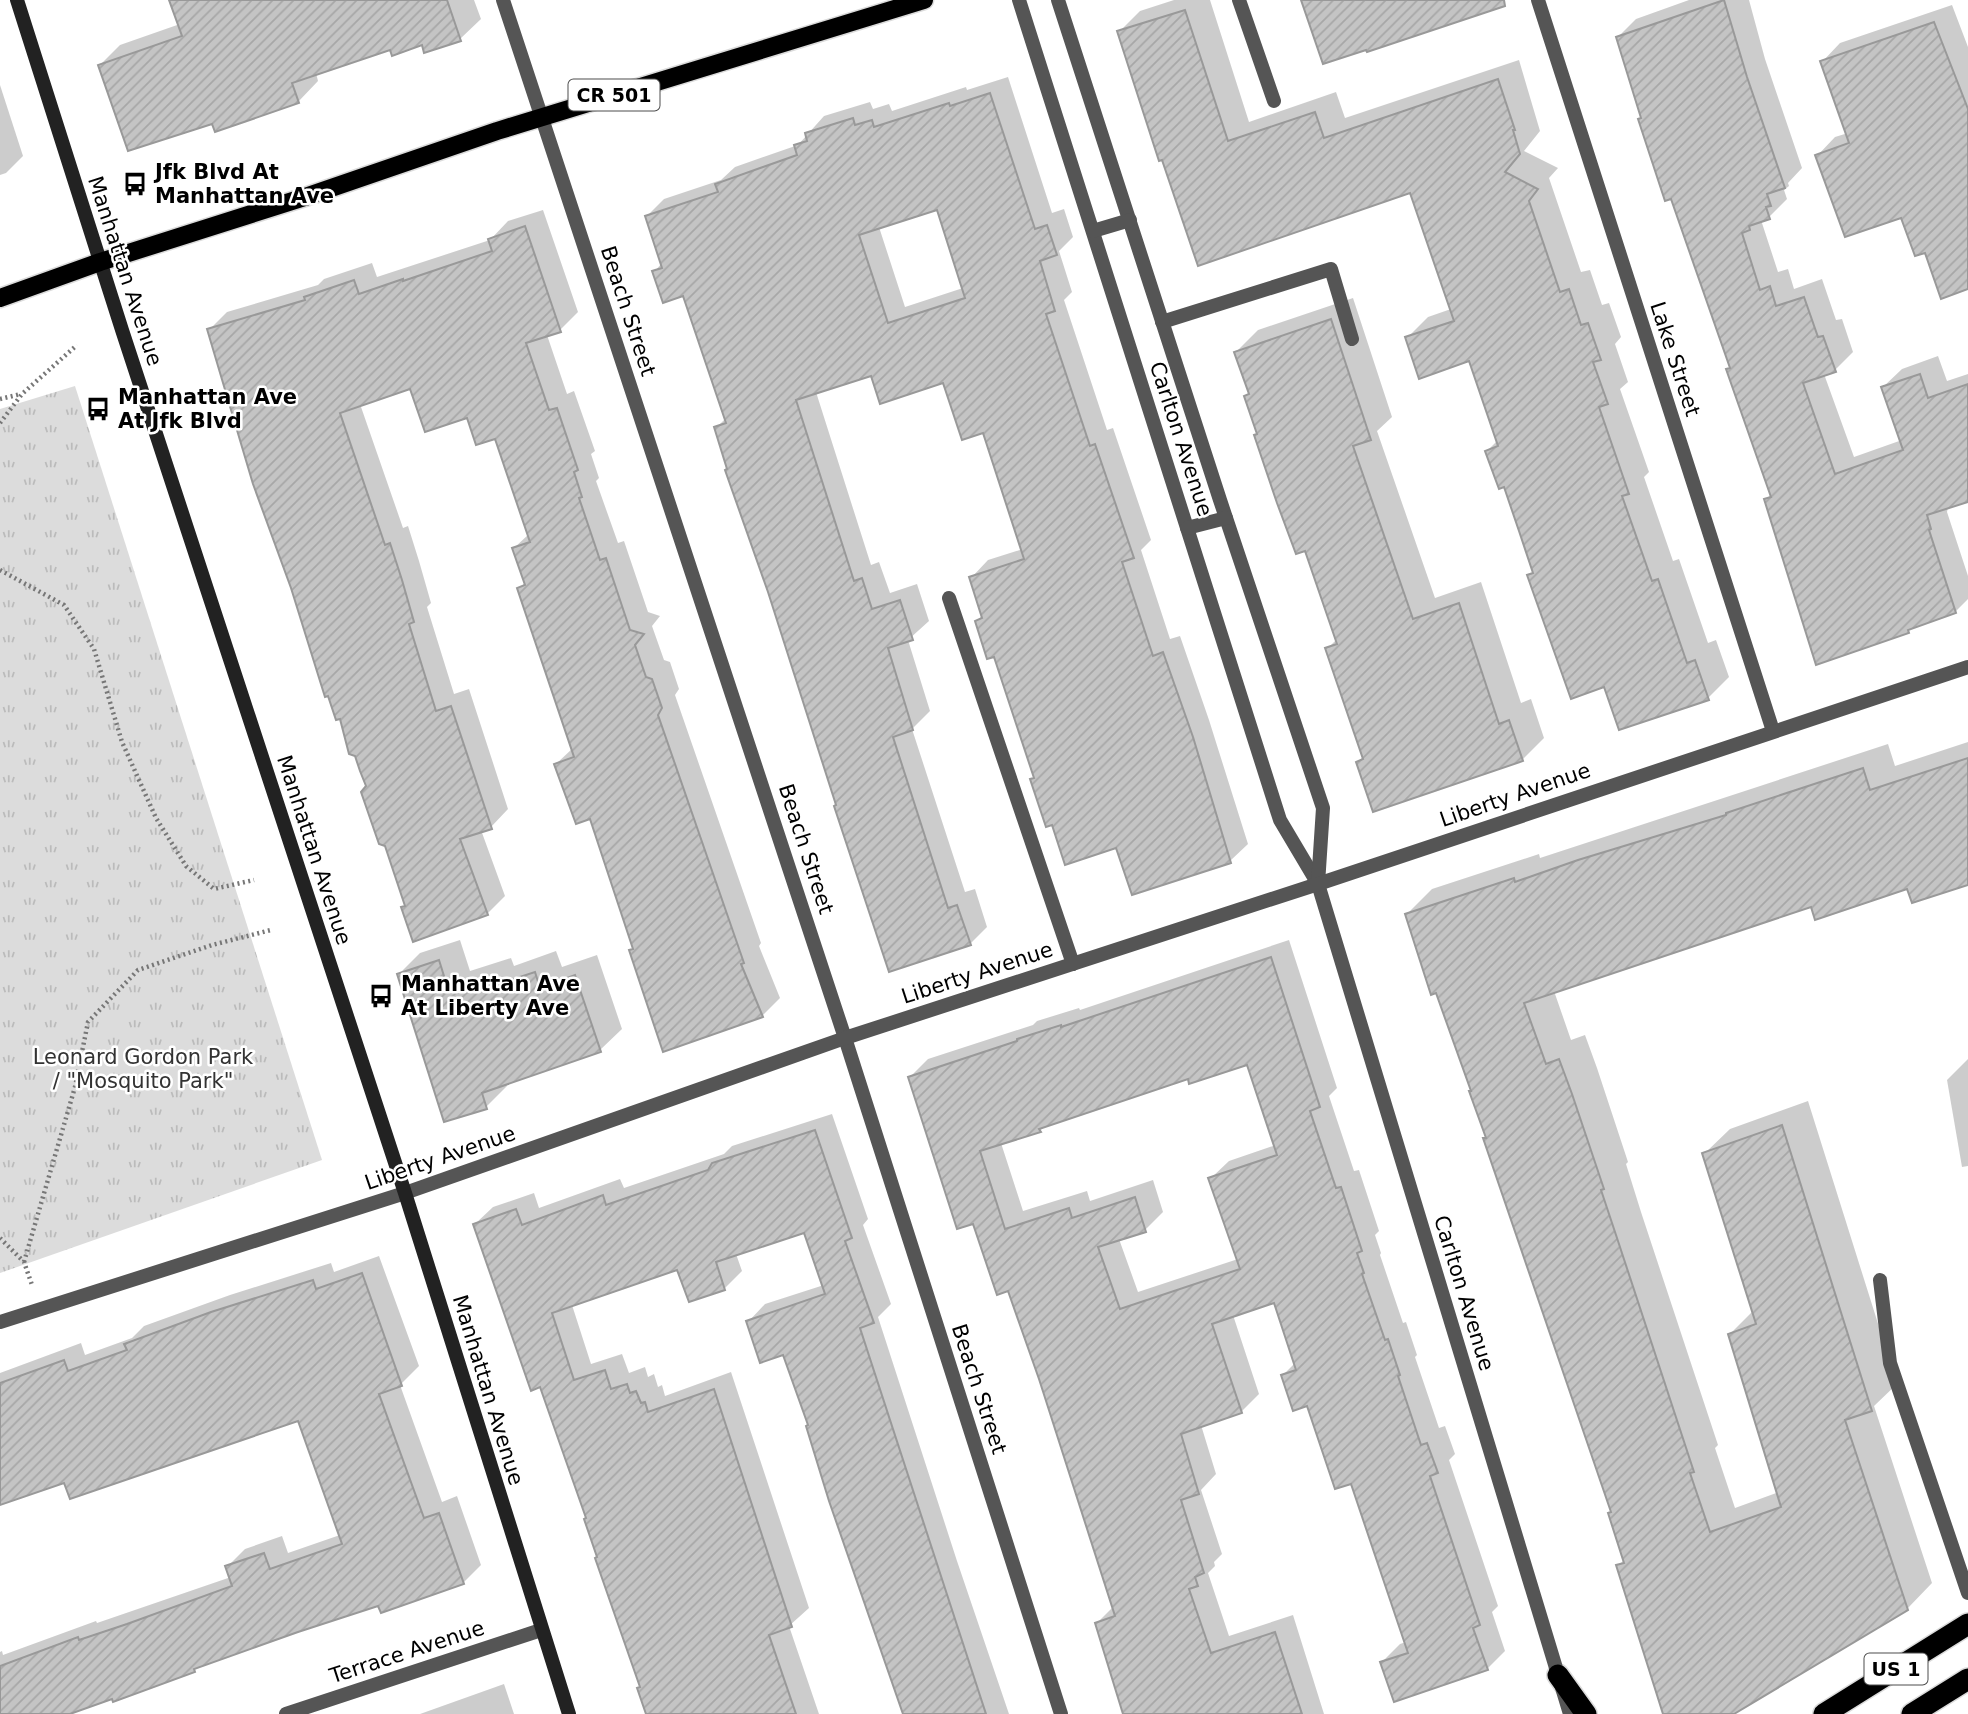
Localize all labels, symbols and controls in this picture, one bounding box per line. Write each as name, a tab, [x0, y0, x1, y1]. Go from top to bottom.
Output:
road number: CR 501	[568, 80, 660, 110]
place label: Jfk Blvd At Manhattan Ave	[153, 160, 334, 208]
bus stop icon: Jfk Blvd At Manhattan Ave	[121, 170, 149, 198]
street label: Manhattan Avenue	[83, 173, 167, 369]
street label: Beach Street	[596, 243, 660, 379]
street label: Lake Street	[1645, 299, 1705, 419]
street label: Carlton Avenue	[1145, 359, 1217, 519]
place label: Manhattan Ave At Jfk Blvd	[118, 385, 297, 433]
bus stop icon: Manhattan Ave At Jfk Blvd	[84, 395, 112, 423]
street label: Manhattan Avenue	[272, 752, 356, 948]
street label: Liberty Avenue	[1437, 758, 1593, 832]
street label: Beach Street	[774, 781, 838, 917]
street label: Liberty Avenue	[898, 937, 1056, 1009]
place label: Manhattan Ave At Liberty Ave	[401, 972, 580, 1020]
bus stop icon: Manhattan Ave At Liberty Ave	[367, 982, 395, 1010]
park label: Leonard Gordon Park / "Mosquito Park"	[33, 1045, 254, 1093]
street label: Liberty Avenue	[362, 1121, 518, 1195]
street label: Carlton Avenue	[1429, 1212, 1499, 1374]
street label: Manhattan Avenue	[448, 1292, 528, 1488]
street label: Beach Street	[947, 1321, 1011, 1457]
street label: Terrace Avenue	[326, 1616, 487, 1689]
road number: US 1	[1864, 1653, 1927, 1684]

